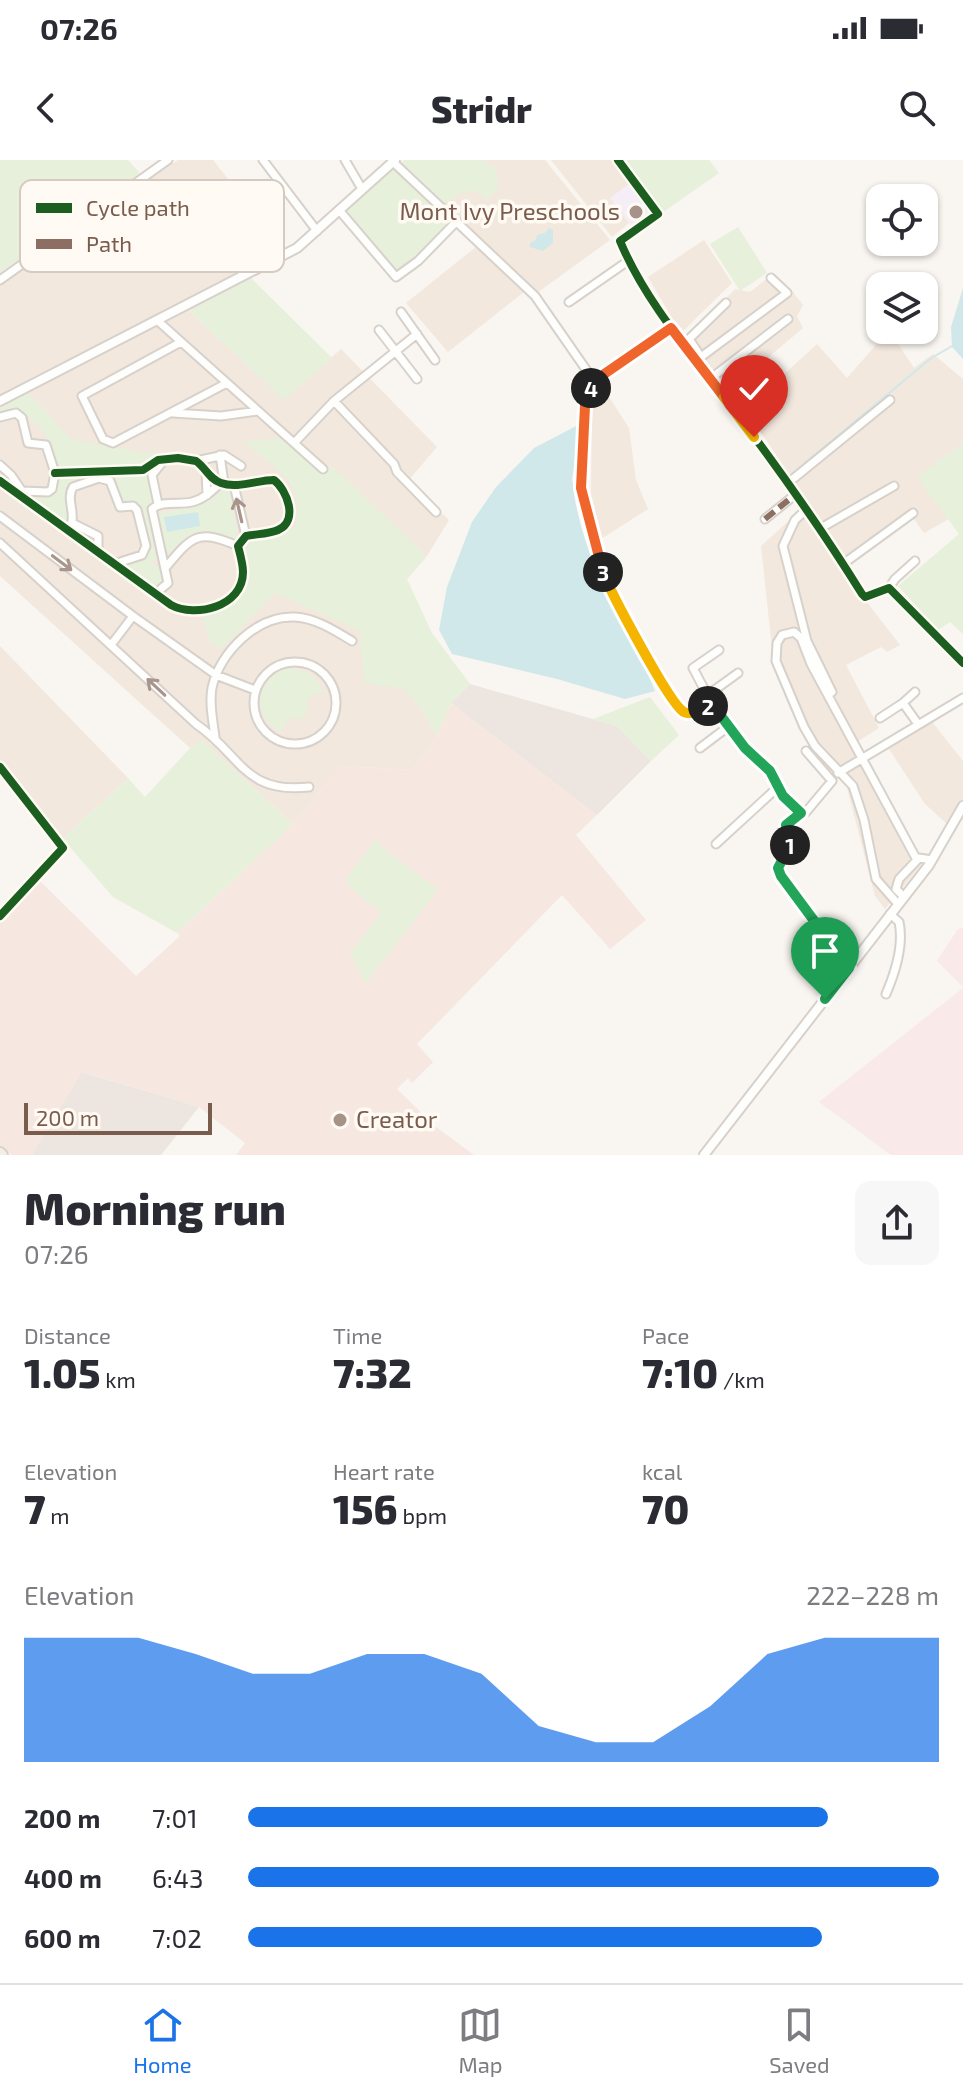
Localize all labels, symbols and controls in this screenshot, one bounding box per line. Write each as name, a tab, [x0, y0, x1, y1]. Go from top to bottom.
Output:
text: 07:26	[40, 10, 118, 46]
icon: back	[24, 86, 68, 130]
icon: search	[895, 86, 939, 130]
text: Stridr	[431, 87, 532, 130]
legend	[20, 180, 284, 272]
map controls	[866, 184, 938, 344]
button: locate	[866, 184, 938, 256]
text: Cycle path	[86, 194, 190, 220]
place label: Mont Ivy Preschools	[400, 196, 620, 225]
marker: Mont Ivy Preschools	[627, 203, 645, 221]
text: Path	[86, 230, 132, 256]
button: layers	[866, 272, 938, 344]
pin	[720, 355, 788, 437]
icon: check	[732, 367, 776, 411]
pin: 4	[571, 368, 611, 408]
text: 4	[584, 375, 598, 401]
one-way arrow	[231, 498, 246, 524]
pin: 3	[583, 552, 623, 592]
one-way arrow	[51, 554, 72, 571]
text: 3	[597, 559, 609, 585]
one-way arrow	[146, 678, 166, 696]
pin: 2	[688, 686, 728, 726]
text: 2	[702, 693, 714, 719]
pin: 1	[770, 825, 810, 865]
text: 1	[785, 832, 795, 858]
pin	[791, 917, 859, 999]
icon: arrive	[803, 929, 847, 973]
scale bar	[24, 1099, 212, 1135]
text: 200 m	[36, 1104, 99, 1130]
place label: Creator	[356, 1104, 438, 1133]
marker: Creator	[331, 1111, 349, 1129]
text: Morning run	[24, 1181, 286, 1234]
button: share	[855, 1181, 939, 1265]
text: 07:26	[24, 1238, 89, 1269]
text: Distance	[24, 1322, 111, 1348]
text: Time	[333, 1322, 382, 1348]
text: Pace	[642, 1322, 689, 1348]
text: 1.05	[24, 1348, 100, 1396]
text: 7:32	[333, 1348, 412, 1396]
text: 7:10	[642, 1348, 718, 1396]
text: km	[100, 1366, 136, 1392]
text: /km	[718, 1366, 765, 1392]
text: Elevation	[24, 1458, 117, 1484]
text: Heart rate	[333, 1458, 435, 1484]
text: kcal	[642, 1458, 682, 1484]
text: 7	[24, 1484, 45, 1532]
text: 156	[333, 1484, 397, 1532]
text: 70	[642, 1484, 689, 1532]
text: m	[45, 1502, 70, 1528]
text: bpm	[397, 1502, 447, 1528]
text: Elevation	[24, 1579, 134, 1610]
text: 222–228 m	[806, 1579, 939, 1610]
text: 200 m	[24, 1802, 100, 1833]
text: 7:01	[152, 1802, 197, 1833]
text: 400 m	[24, 1862, 102, 1893]
text: 6:43	[152, 1862, 203, 1893]
text: 600 m	[24, 1922, 101, 1953]
text: 7:02	[152, 1922, 202, 1953]
tab: Home	[133, 2003, 192, 2077]
tab: Map	[458, 2003, 503, 2077]
tab: Saved	[769, 2003, 830, 2077]

